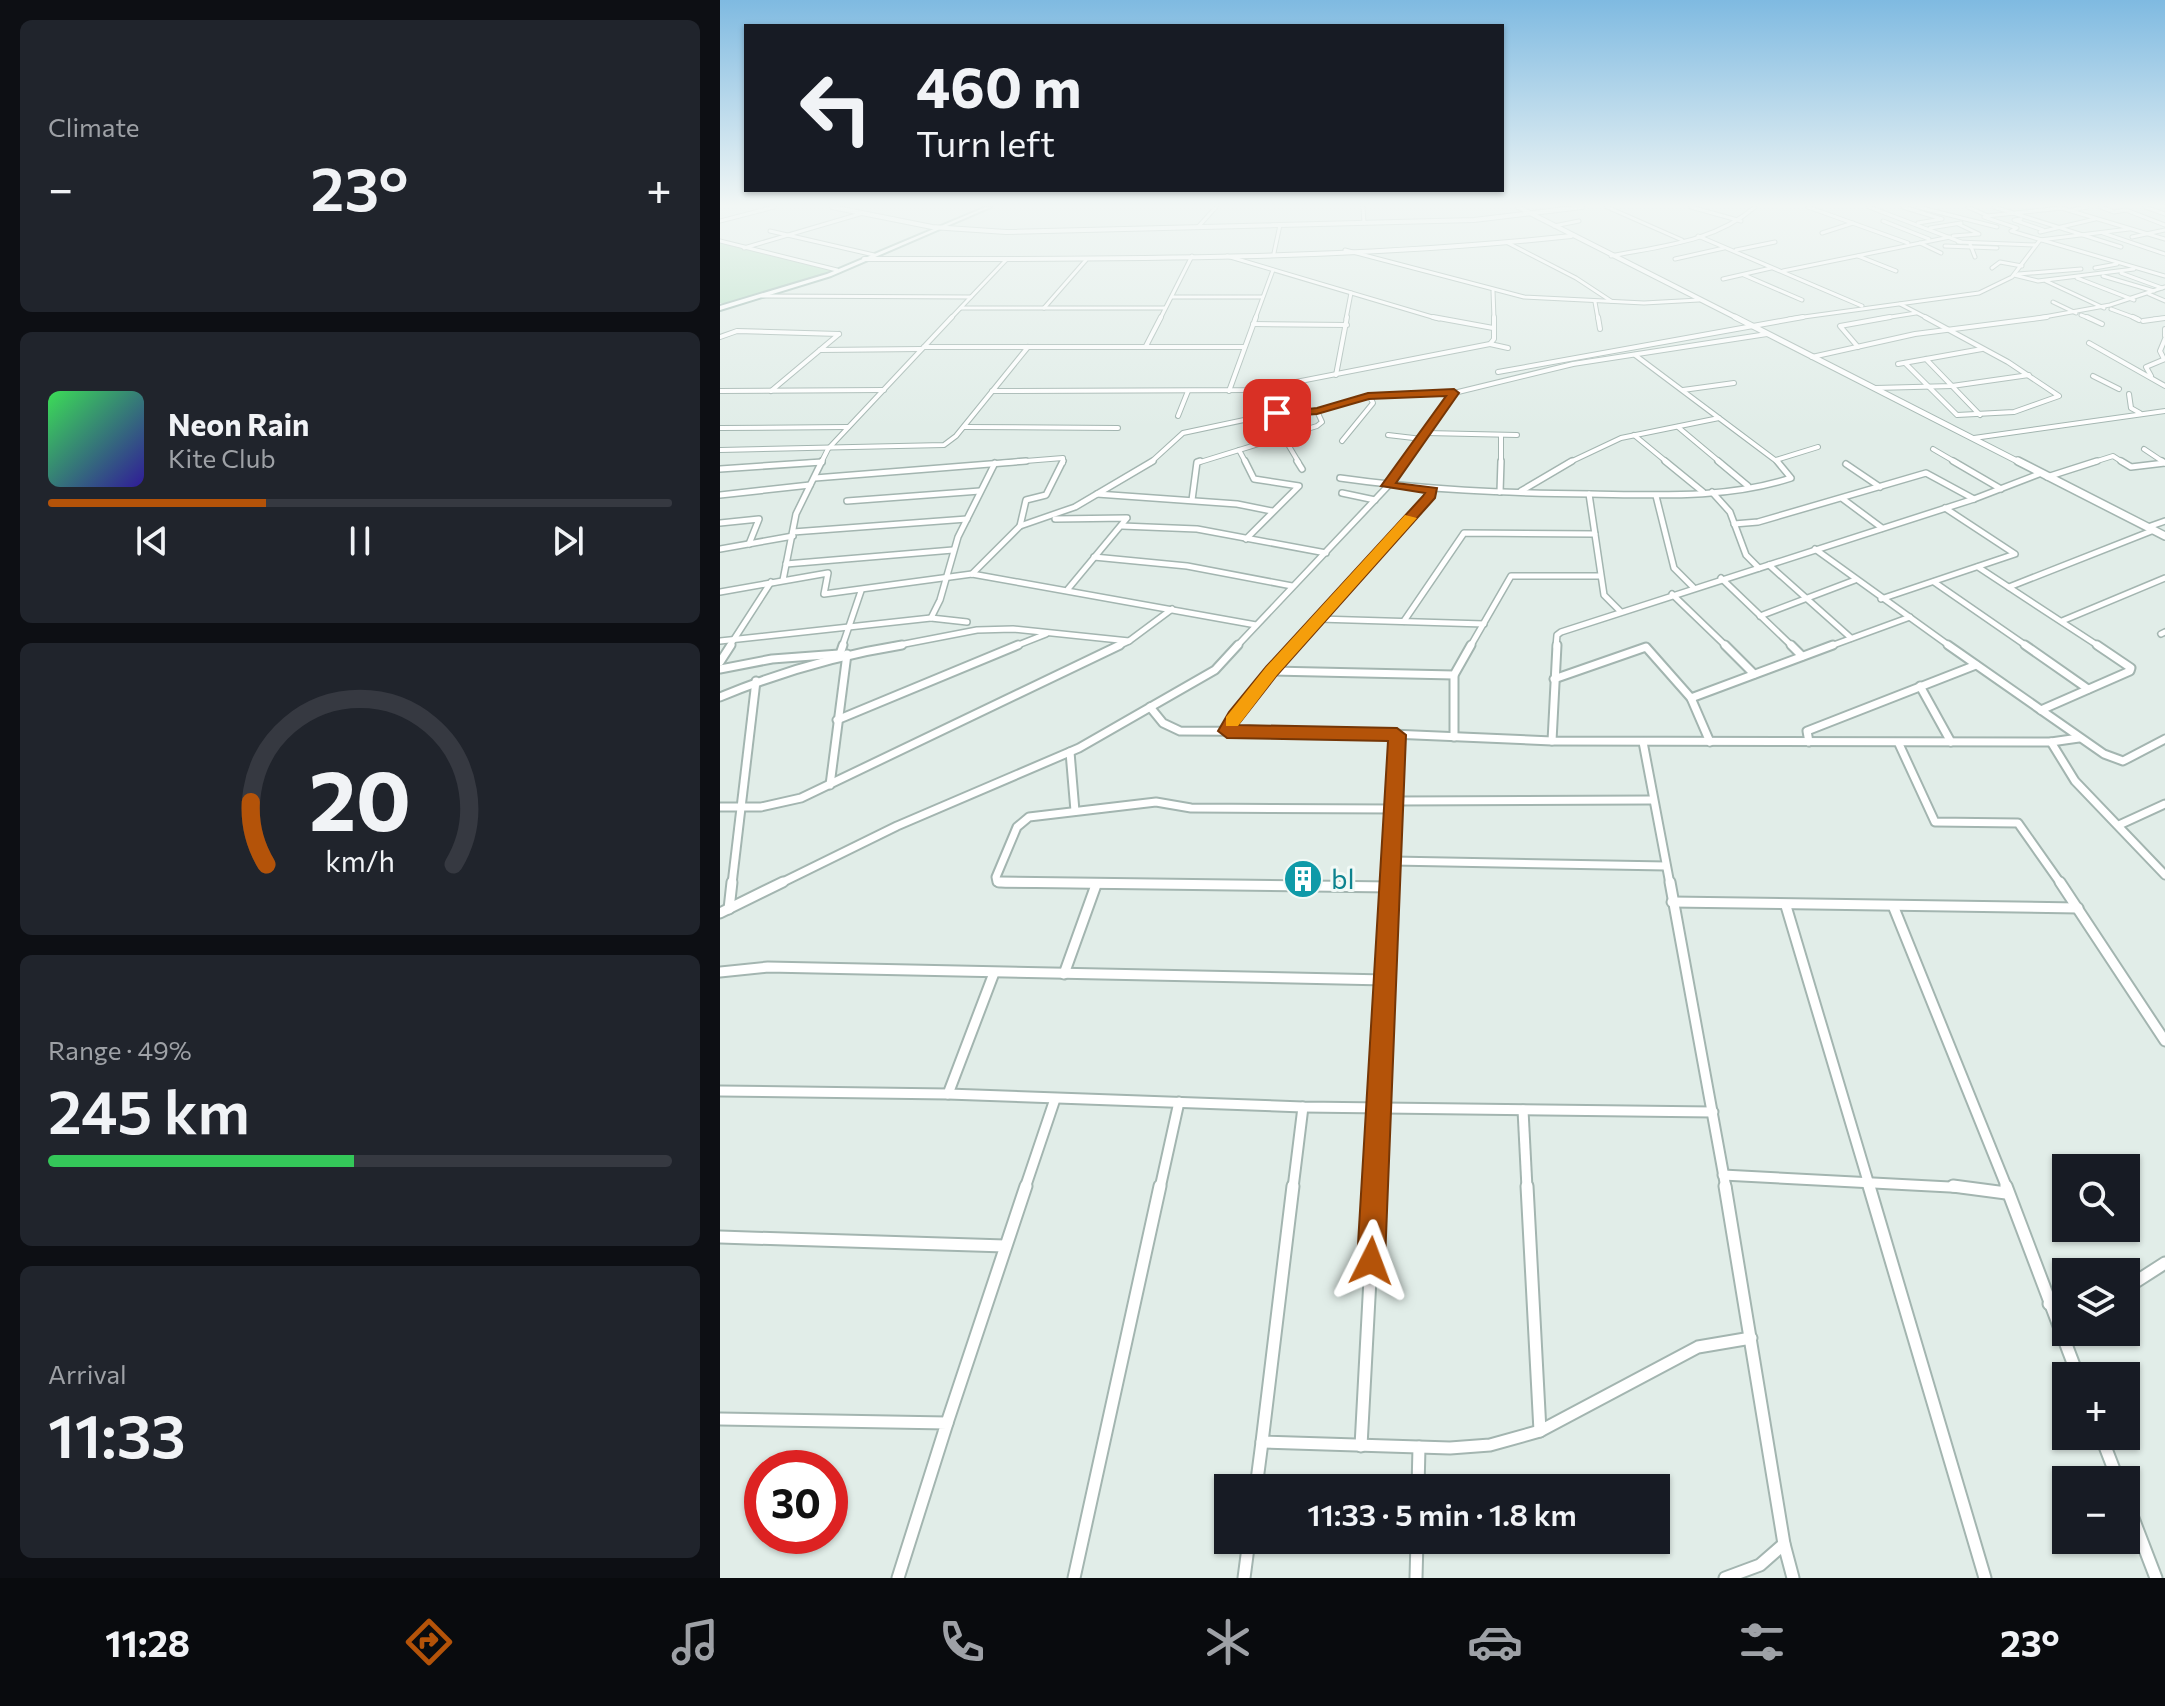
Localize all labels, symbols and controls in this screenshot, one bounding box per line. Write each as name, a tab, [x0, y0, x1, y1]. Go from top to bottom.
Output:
text: 460 m	[916, 51, 1082, 120]
icon: left	[784, 56, 888, 160]
text: Climate	[48, 111, 140, 142]
text: Turn left	[916, 120, 1055, 164]
text: 23°	[311, 150, 409, 223]
text: −	[48, 160, 73, 214]
text: +	[646, 160, 672, 214]
pin	[1243, 379, 1311, 447]
icon: arrive	[1255, 391, 1299, 435]
text: Neon Rain	[168, 405, 309, 442]
text: Kite Club	[168, 442, 276, 473]
icon: previous	[130, 519, 174, 563]
icon: pause	[338, 519, 382, 563]
icon: next	[546, 519, 590, 563]
text: 20	[309, 746, 411, 848]
text: km/h	[325, 843, 395, 878]
building icon: bl	[1282, 858, 1324, 900]
place label: bl	[1331, 861, 1355, 895]
text: Range · 49%	[48, 1034, 192, 1065]
text: 245 km	[48, 1073, 250, 1146]
map controls	[2052, 1154, 2140, 1554]
button: search	[2052, 1154, 2140, 1242]
position arrow	[1329, 1219, 1413, 1303]
button: layers	[2052, 1258, 2140, 1346]
text: Arrival	[48, 1358, 127, 1389]
button: +	[2052, 1362, 2140, 1450]
text: 11:33	[48, 1397, 186, 1470]
speed limit sign: 30	[744, 1450, 848, 1554]
button: −	[2052, 1466, 2140, 1554]
text: 11:33 · 5 min · 1.8 km	[1307, 1495, 1577, 1532]
icon: directions	[401, 1614, 457, 1670]
icon: music	[667, 1614, 723, 1670]
icon: phone	[934, 1614, 990, 1670]
icon: climate	[1200, 1614, 1256, 1670]
icon: car	[1467, 1614, 1523, 1670]
icon: filters	[1734, 1614, 1790, 1670]
text: 11:28	[105, 1620, 190, 1664]
text: 23°	[2000, 1620, 2060, 1664]

